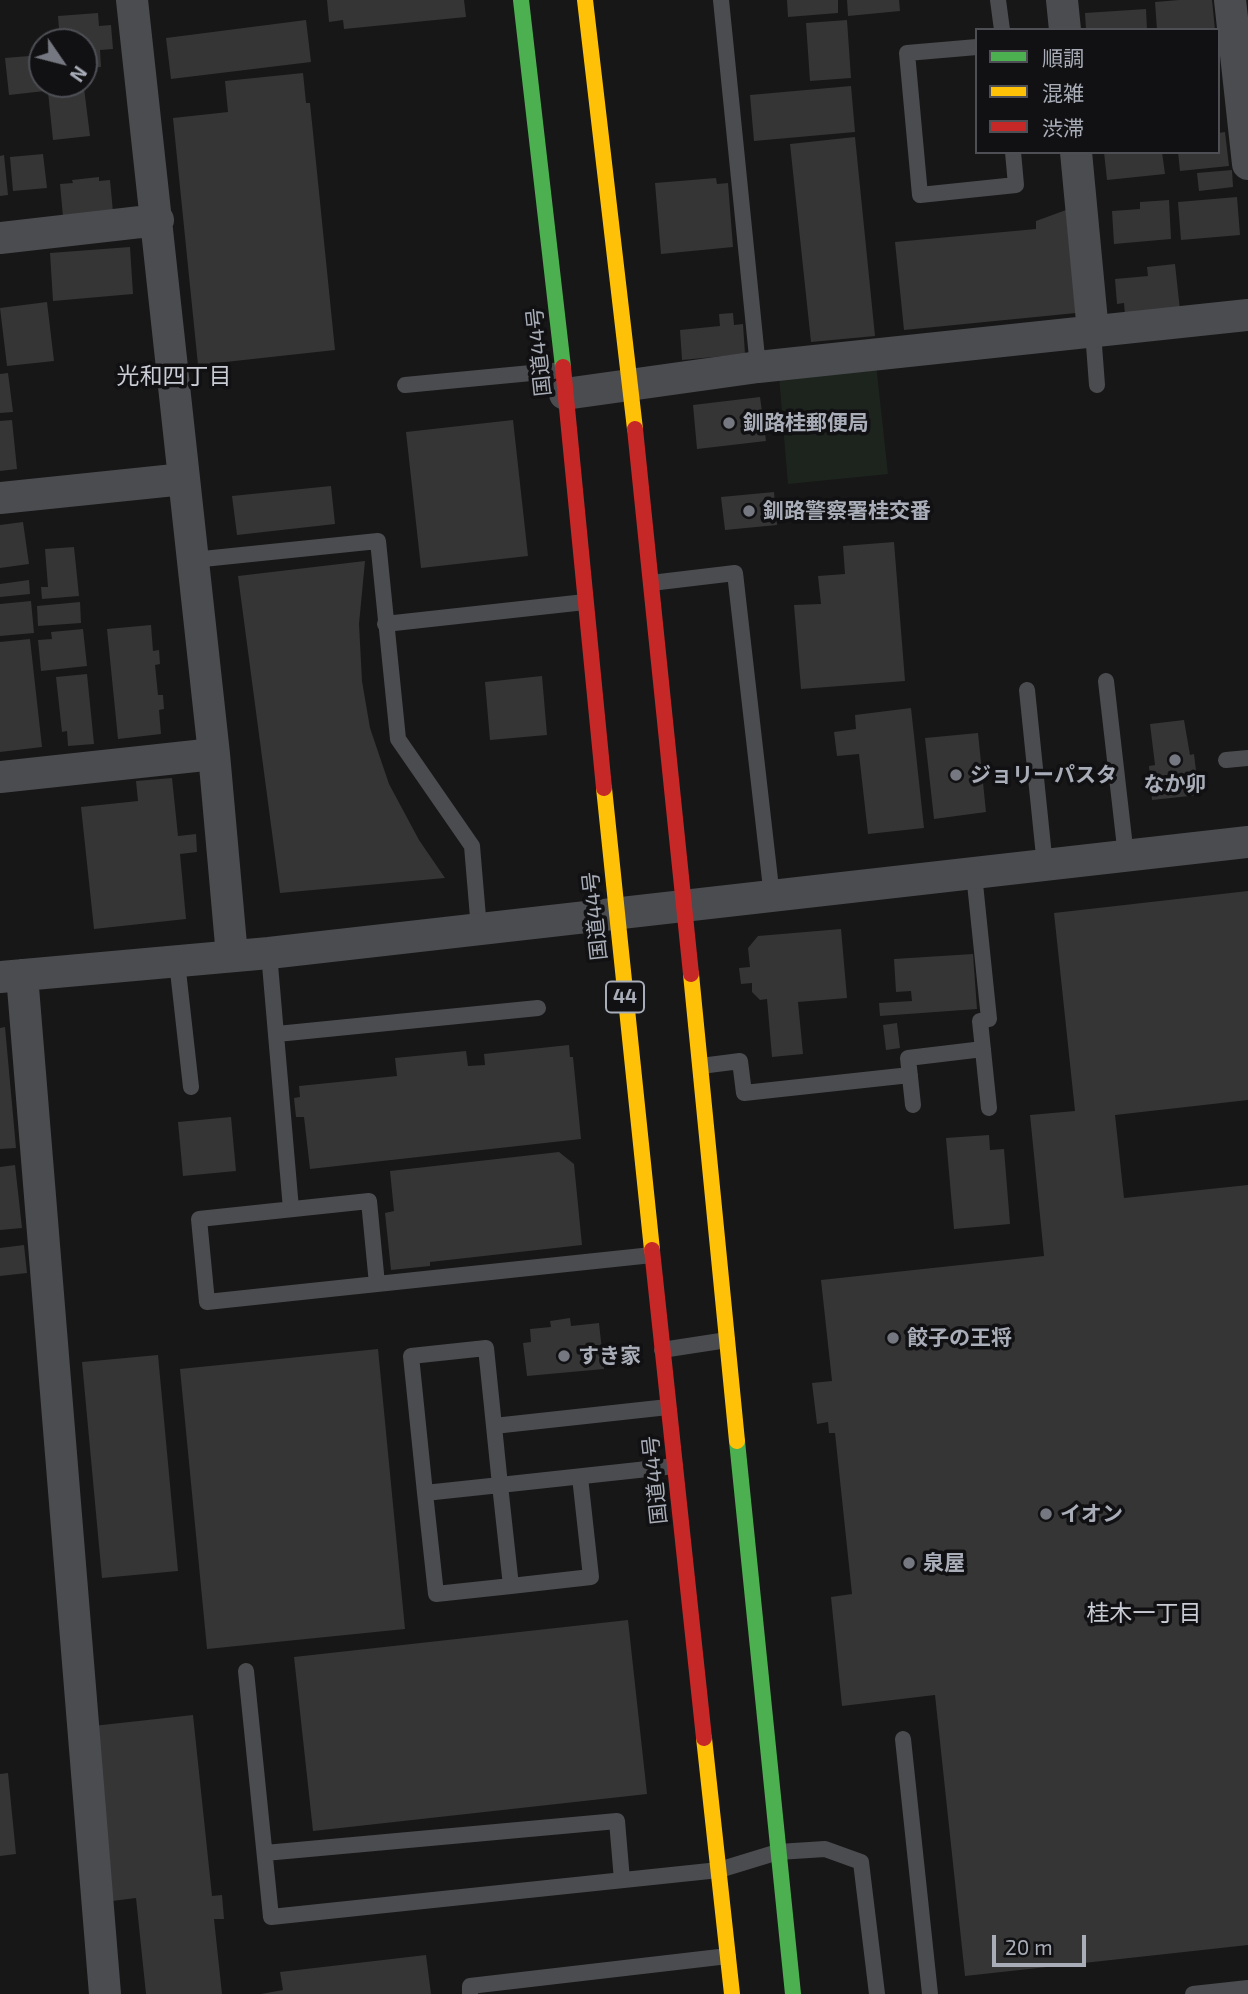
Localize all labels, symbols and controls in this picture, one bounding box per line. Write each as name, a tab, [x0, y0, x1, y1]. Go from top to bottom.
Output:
north arrow	[28, 28, 98, 98]
legend	[975, 28, 1220, 154]
text: 順調	[1042, 45, 1084, 70]
text: N	[66, 62, 92, 86]
text: 混雑	[1042, 80, 1084, 105]
text: 渋滞	[1042, 115, 1084, 140]
street label: 国道44号	[522, 307, 556, 397]
district label: 光和四丁目	[117, 362, 231, 390]
place label: 釧路桂郵便局	[743, 410, 869, 436]
marker: 釧路桂郵便局	[721, 415, 737, 431]
place label: 釧路警察署桂交番	[763, 498, 931, 524]
marker: 釧路警察署桂交番	[741, 503, 757, 519]
marker: なか卯	[1167, 752, 1183, 768]
place label: ジョリーパスタ	[970, 762, 1117, 788]
marker: ジョリーパスタ	[948, 767, 964, 783]
place label: なか卯	[1144, 771, 1206, 797]
street label: 国道44号	[578, 871, 612, 961]
road number: 44	[606, 981, 644, 1012]
place label: 餃子の王将	[907, 1325, 1012, 1351]
marker: 餃子の王将	[885, 1330, 901, 1346]
place label: すき家	[578, 1343, 641, 1369]
marker: すき家	[556, 1348, 572, 1364]
street label: 国道44号	[638, 1435, 672, 1525]
place label: イオン	[1060, 1501, 1123, 1527]
marker: イオン	[1038, 1506, 1054, 1522]
place label: 泉屋	[923, 1550, 965, 1576]
marker: 泉屋	[901, 1555, 917, 1571]
district label: 桂木一丁目	[1087, 1599, 1201, 1627]
scale bar	[996, 1920, 1090, 1964]
text: 20 m	[1005, 1934, 1053, 1959]

